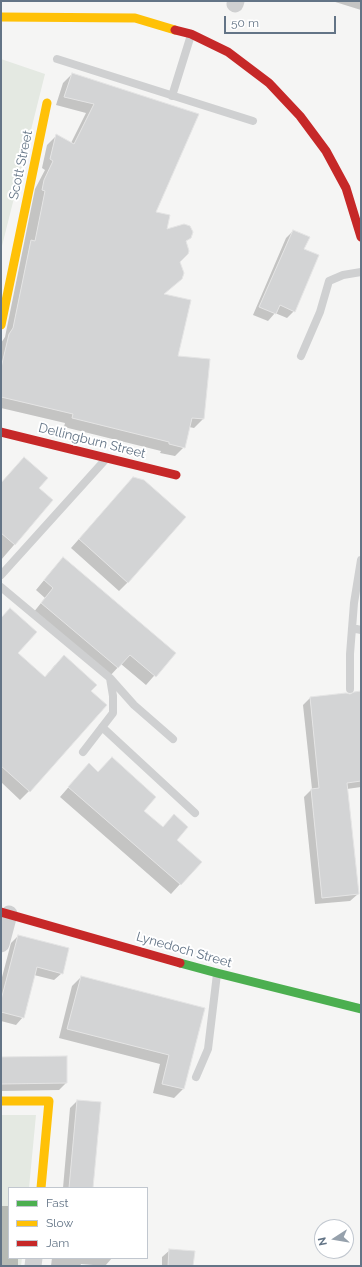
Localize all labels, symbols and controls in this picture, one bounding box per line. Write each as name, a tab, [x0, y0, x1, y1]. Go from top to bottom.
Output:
scale bar	[226, 8, 338, 34]
text: 50 m	[231, 16, 259, 30]
street label: Scott Street	[6, 129, 36, 201]
street label: Dellingburn Street	[37, 420, 147, 462]
street label: Lynedoch Street	[134, 929, 234, 971]
legend	[8, 1187, 148, 1259]
text: Fast	[46, 1196, 69, 1210]
text: Slow	[46, 1216, 73, 1230]
north arrow	[314, 1219, 354, 1259]
text: Jam	[46, 1236, 69, 1250]
text: N	[316, 1236, 330, 1247]

